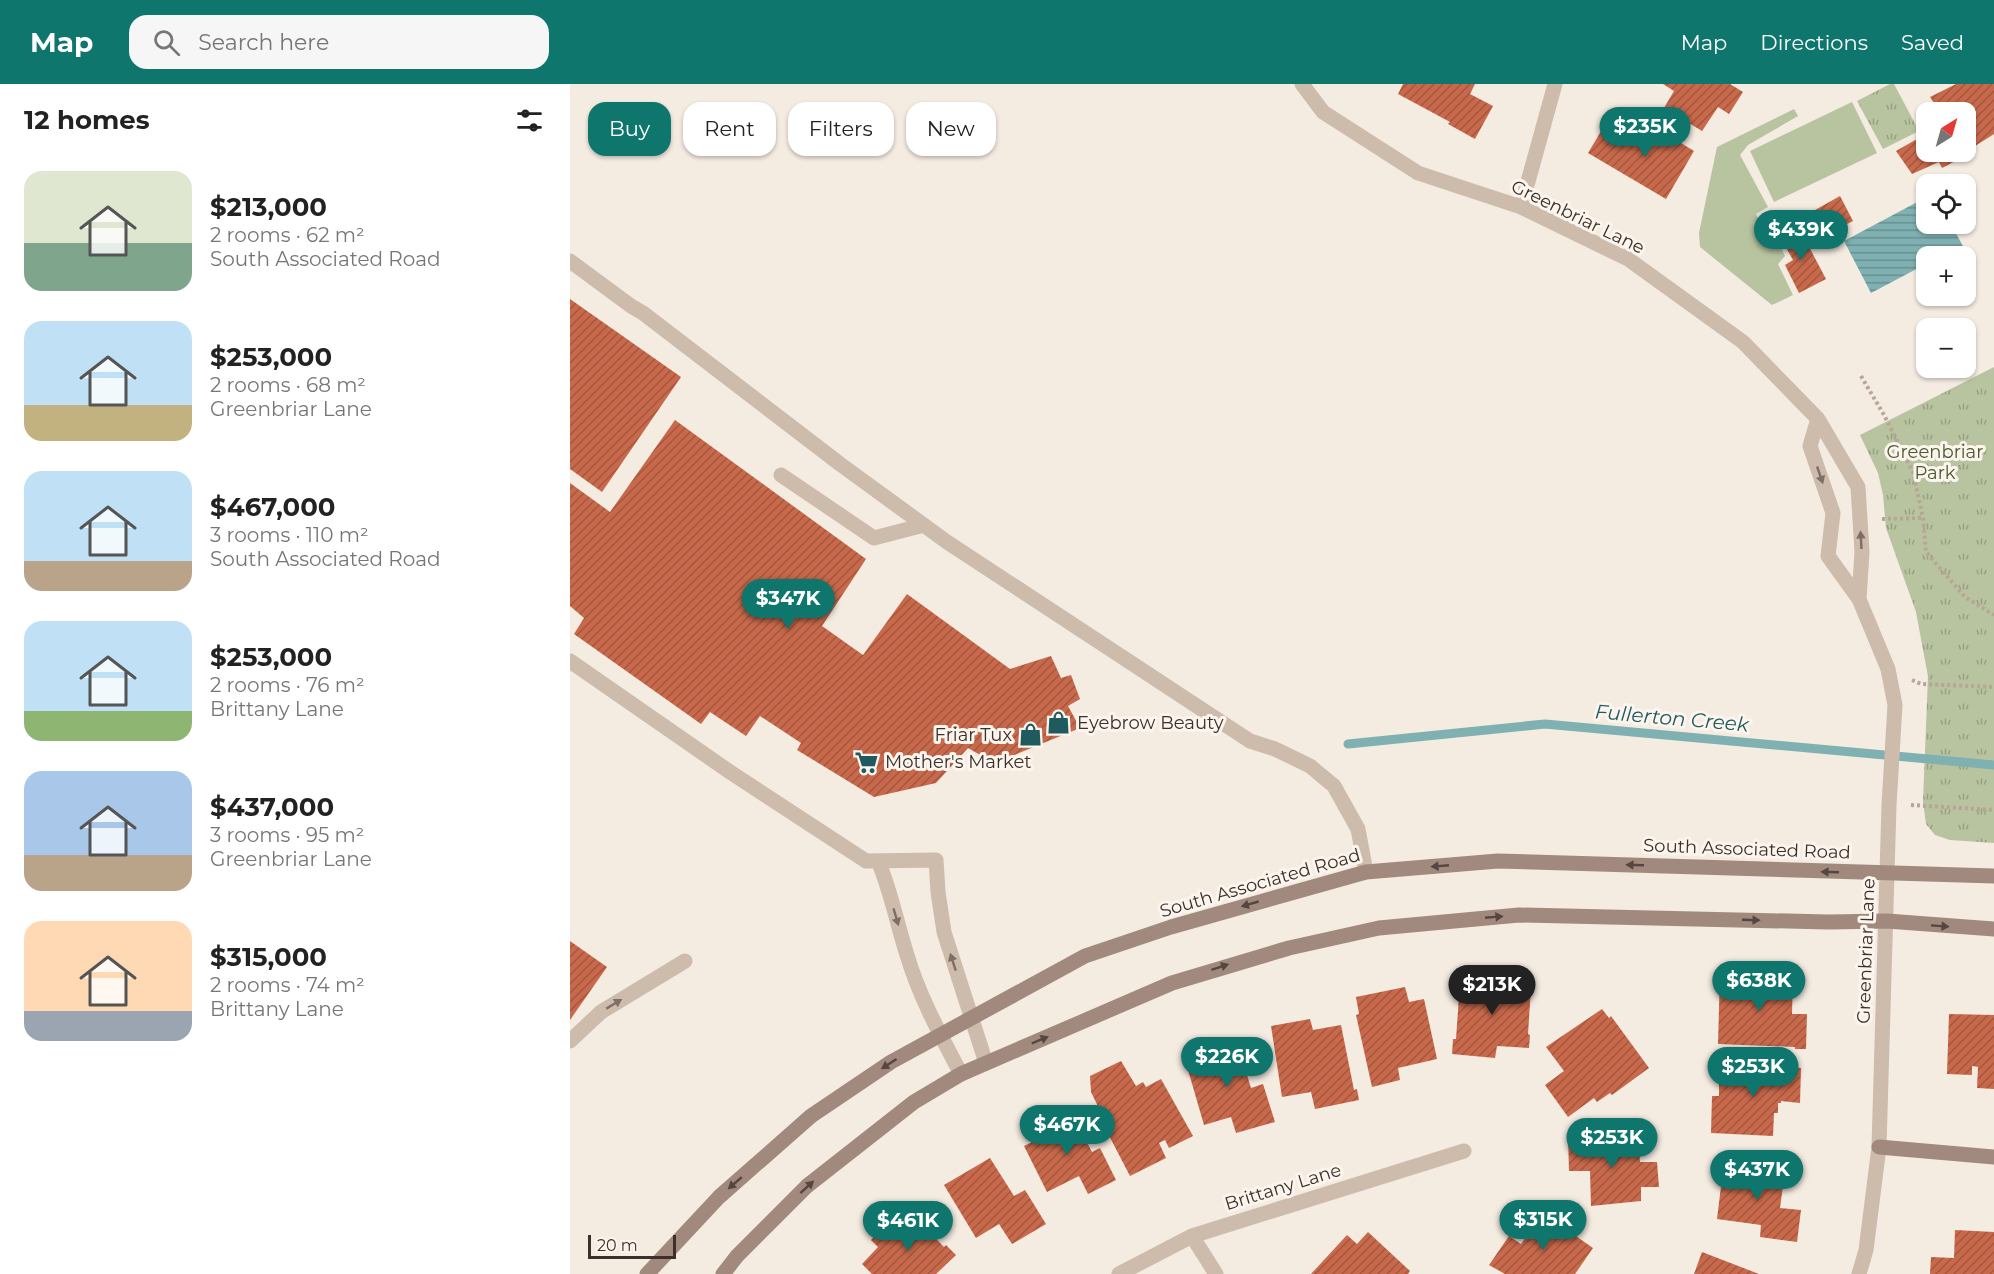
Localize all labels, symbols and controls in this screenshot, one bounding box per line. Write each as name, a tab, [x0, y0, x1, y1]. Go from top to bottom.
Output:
search box	[129, 15, 549, 69]
text: Map	[30, 25, 93, 59]
icon: search	[150, 26, 183, 59]
text: Search here	[198, 29, 329, 56]
text: Map	[1681, 30, 1727, 55]
text: Directions	[1760, 30, 1868, 55]
text: Saved	[1901, 30, 1964, 55]
chip: Buy	[588, 102, 671, 156]
chip: Rent	[683, 102, 776, 156]
chip: Filters	[788, 102, 894, 156]
chip: New	[906, 102, 996, 156]
north arrow	[1916, 102, 1976, 162]
map controls	[1916, 102, 1976, 378]
text: 12 homes	[24, 104, 150, 136]
icon: filters	[513, 104, 546, 137]
pin: $235K	[1603, 107, 1687, 158]
text: $235K	[1614, 114, 1676, 138]
button: locate	[1916, 174, 1976, 234]
street label: Greenbriar Lane	[1508, 175, 1648, 259]
text: $213,000	[210, 191, 327, 223]
icon: home	[72, 195, 144, 267]
pin: $439K	[1759, 210, 1843, 261]
text: $439K	[1768, 217, 1834, 241]
text: 2 rooms · 62 m²	[210, 223, 365, 247]
button: +	[1916, 246, 1976, 306]
text: South Associated Road	[210, 247, 441, 271]
button: −	[1916, 318, 1976, 378]
text: $253,000	[210, 341, 332, 373]
icon: home	[72, 345, 144, 417]
text: 2 rooms · 68 m²	[210, 373, 366, 397]
text: Greenbriar Lane	[210, 397, 372, 421]
park label: Greenbriar Park	[1887, 441, 1983, 484]
one-way arrow	[1816, 466, 1825, 484]
text: $467,000	[210, 491, 336, 523]
icon: home	[72, 495, 144, 567]
text: 3 rooms · 110 m²	[210, 523, 369, 547]
one-way arrow	[1856, 531, 1866, 550]
text: South Associated Road	[210, 547, 441, 571]
pin: $347K	[746, 579, 830, 630]
text: $347K	[756, 586, 820, 610]
text: $253,000	[210, 641, 332, 673]
icon: home	[72, 645, 144, 717]
text: 2 rooms · 76 m²	[210, 673, 365, 697]
text: Brittany Lane	[210, 697, 344, 721]
water label: Fullerton Creek	[1594, 699, 1751, 737]
shop icon: Eyebrow Beauty	[1046, 710, 1072, 736]
place label: Eyebrow Beauty	[1077, 712, 1224, 734]
shop icon: Friar Tux	[1017, 722, 1043, 748]
place label: Friar Tux	[935, 724, 1012, 746]
supermarket icon: Mother's Market	[854, 749, 880, 775]
place label: Mother's Market	[885, 751, 1032, 773]
text: $437,000	[210, 791, 334, 823]
icon: home	[72, 795, 144, 867]
text: 3 rooms · 95 m²	[210, 823, 364, 847]
street label: South Associated Road	[1643, 834, 1851, 864]
street label: South Associated Road	[1157, 844, 1363, 922]
text: Greenbriar Lane	[210, 847, 372, 871]
one-way arrow	[1625, 860, 1644, 869]
one-way arrow	[1431, 861, 1450, 871]
one-way arrow	[1820, 868, 1839, 877]
street label: Greenbriar Lane	[1852, 878, 1880, 1024]
one-way arrow	[1241, 900, 1259, 910]
one-way arrow	[892, 908, 901, 926]
one-way arrow	[1484, 912, 1503, 922]
one-way arrow	[1741, 915, 1760, 924]
one-way arrow	[1931, 921, 1950, 930]
text: $315,000	[210, 941, 327, 973]
icon: home	[72, 945, 144, 1017]
one-way arrow	[948, 953, 958, 971]
pin: $638K	[1717, 961, 1801, 1012]
one-way arrow	[1211, 962, 1229, 972]
pin: $213K	[1450, 965, 1534, 1016]
text: $638K	[1726, 968, 1792, 992]
text: $213K	[1462, 972, 1522, 996]
text: 2 rooms · 74 m²	[210, 973, 365, 997]
text: Brittany Lane	[210, 997, 344, 1021]
one-way arrow	[606, 998, 623, 1009]
one-way arrow	[1031, 1036, 1048, 1045]
pin: $226K	[1185, 1037, 1269, 1088]
text: $226K	[1195, 1044, 1259, 1068]
pin: $253K	[1711, 1047, 1795, 1098]
text: $253K	[1722, 1054, 1785, 1078]
one-way arrow	[881, 1058, 897, 1069]
pin: $467K	[1025, 1105, 1109, 1156]
text: $467K	[1034, 1112, 1100, 1136]
pin: $253K	[1570, 1118, 1654, 1169]
text: $253K	[1581, 1125, 1644, 1149]
pin: $437K	[1715, 1150, 1799, 1201]
text: $437K	[1724, 1157, 1790, 1181]
street label: Brittany Lane	[1222, 1159, 1344, 1215]
one-way arrow	[727, 1176, 743, 1189]
one-way arrow	[799, 1181, 814, 1194]
pin: $315K	[1501, 1200, 1585, 1251]
pin: $461K	[866, 1201, 950, 1252]
text: $315K	[1513, 1207, 1573, 1231]
text: $461K	[877, 1208, 939, 1232]
scale bar	[588, 1232, 676, 1260]
text: 20 m	[597, 1236, 638, 1255]

